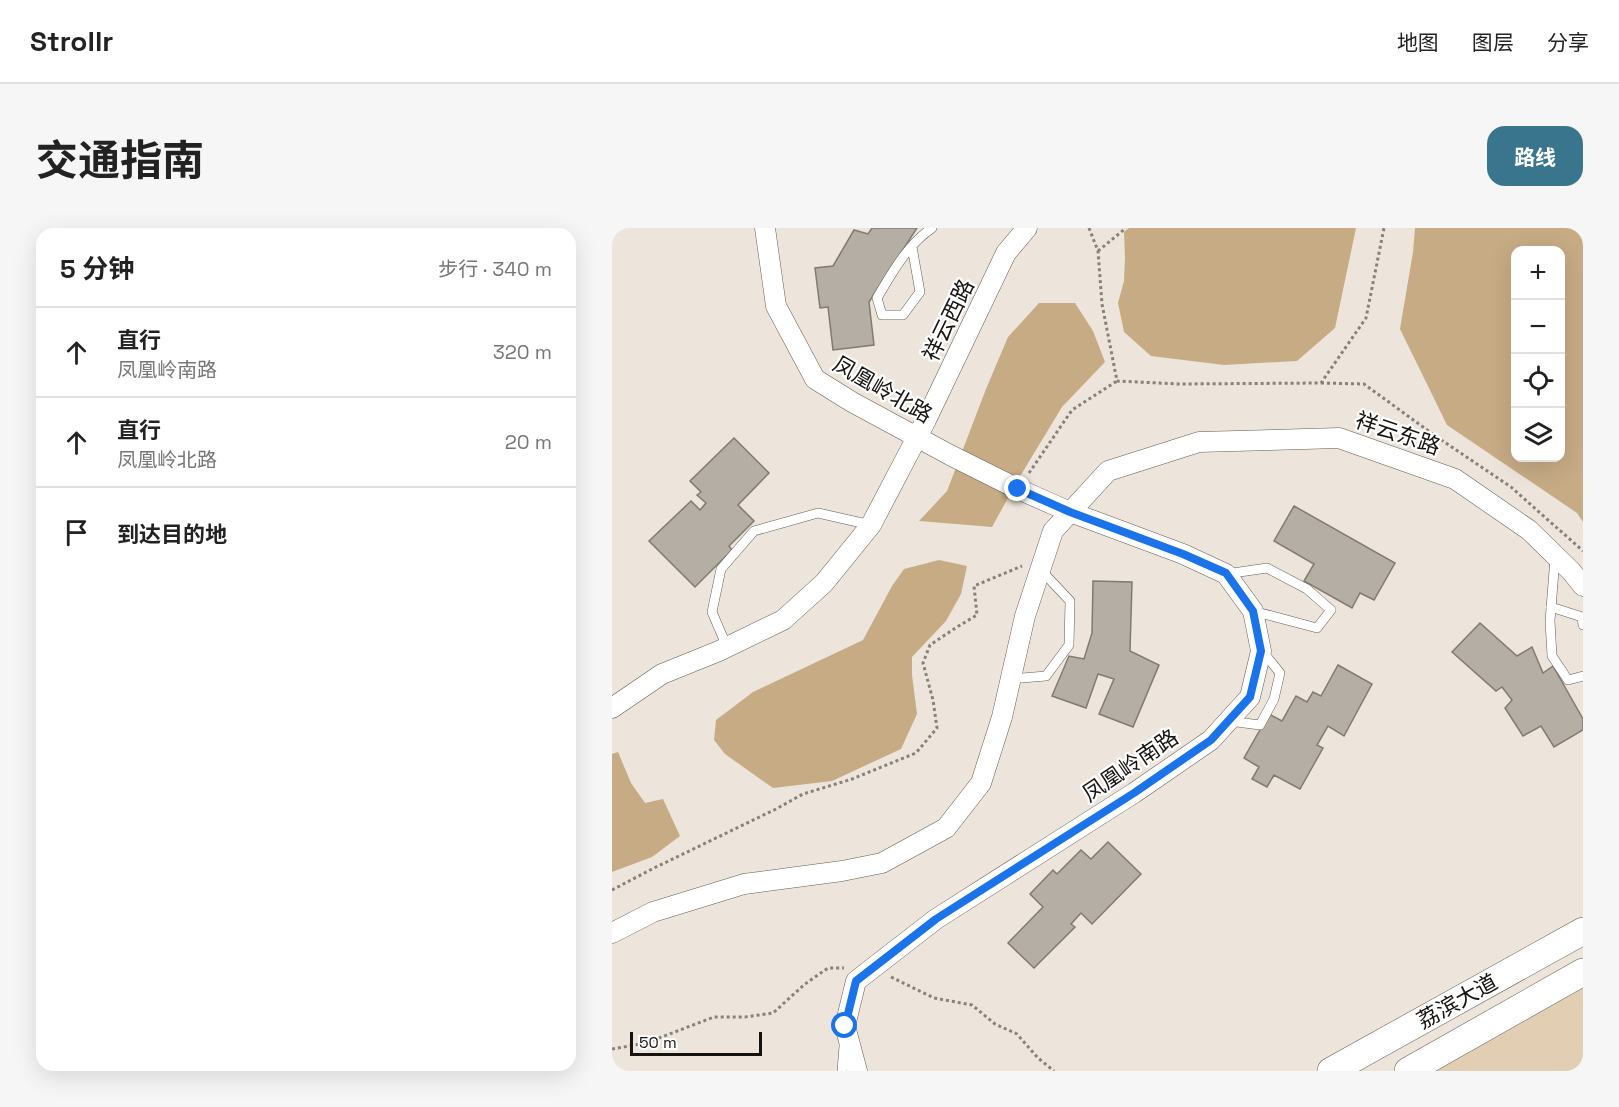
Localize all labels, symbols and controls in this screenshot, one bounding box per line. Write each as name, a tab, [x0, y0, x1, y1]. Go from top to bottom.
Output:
text: Strollr	[30, 23, 113, 59]
text: 地图	[1397, 29, 1439, 56]
text: 图层	[1472, 29, 1514, 56]
text: 分享	[1547, 29, 1589, 56]
button: 路线	[1487, 126, 1583, 186]
text: 交通指南	[36, 134, 204, 187]
map controls	[1511, 246, 1565, 462]
button: +	[1511, 246, 1565, 300]
text: 5 分钟	[60, 252, 134, 286]
text: 步行 · 340 m	[438, 256, 552, 282]
street label: 祥云西路	[916, 274, 980, 366]
button: −	[1511, 300, 1565, 354]
text: 直行	[117, 326, 161, 354]
icon: ahead	[60, 336, 93, 369]
text: 320 m	[493, 339, 552, 365]
street label: 凤凰岭北路	[828, 349, 938, 429]
button: locate	[1511, 354, 1565, 408]
text: 凤凰岭南路	[117, 357, 217, 383]
street label: 祥云东路	[1352, 405, 1444, 461]
button: layers	[1511, 408, 1565, 462]
text: 直行	[117, 416, 161, 444]
icon: ahead	[60, 426, 93, 459]
text: 20 m	[505, 429, 552, 455]
text: 凤凰岭北路	[117, 447, 217, 473]
route end	[1004, 475, 1030, 501]
icon: arrive	[60, 516, 93, 549]
text: 到达目的地	[117, 520, 227, 548]
street label: 凤凰岭南路	[1077, 723, 1183, 807]
street label: 荔滨大道	[1412, 967, 1502, 1035]
route start	[831, 1012, 857, 1038]
scale bar	[630, 1029, 762, 1056]
text: 50 m	[639, 1032, 677, 1053]

